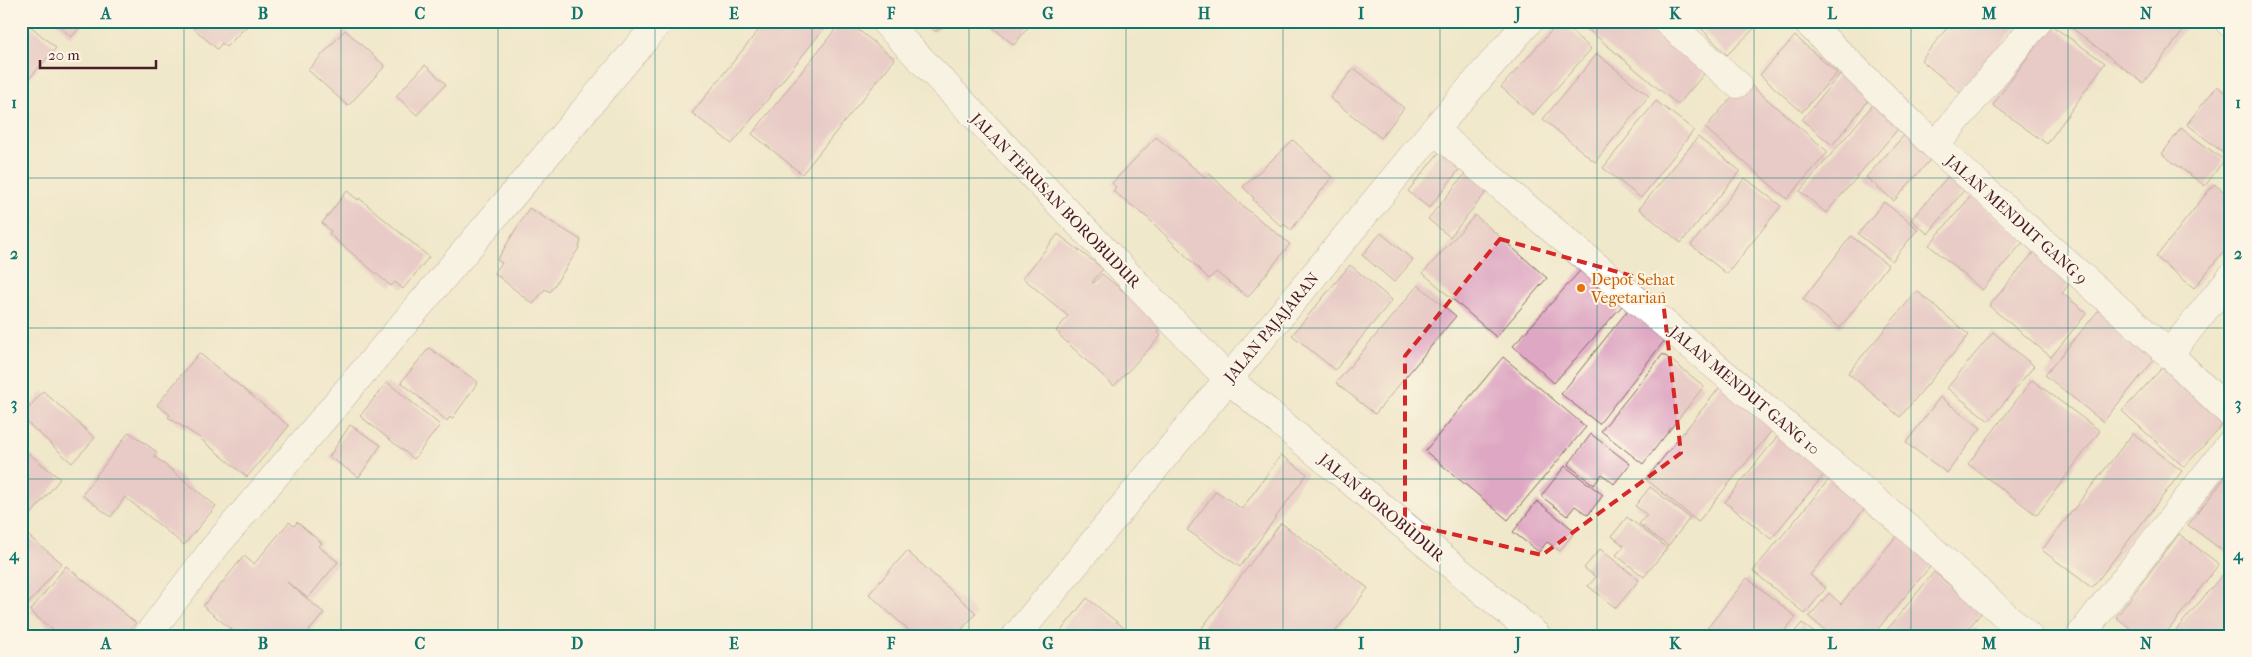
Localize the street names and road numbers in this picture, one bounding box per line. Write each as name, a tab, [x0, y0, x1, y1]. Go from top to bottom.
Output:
street label: JALAN TERUSAN BOROBUDUR	[966, 108, 1145, 293]
street label: JALAN MENDUT GANG 9	[1940, 149, 2091, 288]
street label: JALAN PAJAJARAN	[1219, 269, 1323, 388]
street label: JALAN MENDUT GANG 10	[1664, 321, 1824, 459]
street label: JALAN BOROBUDUR	[1314, 448, 1449, 566]

